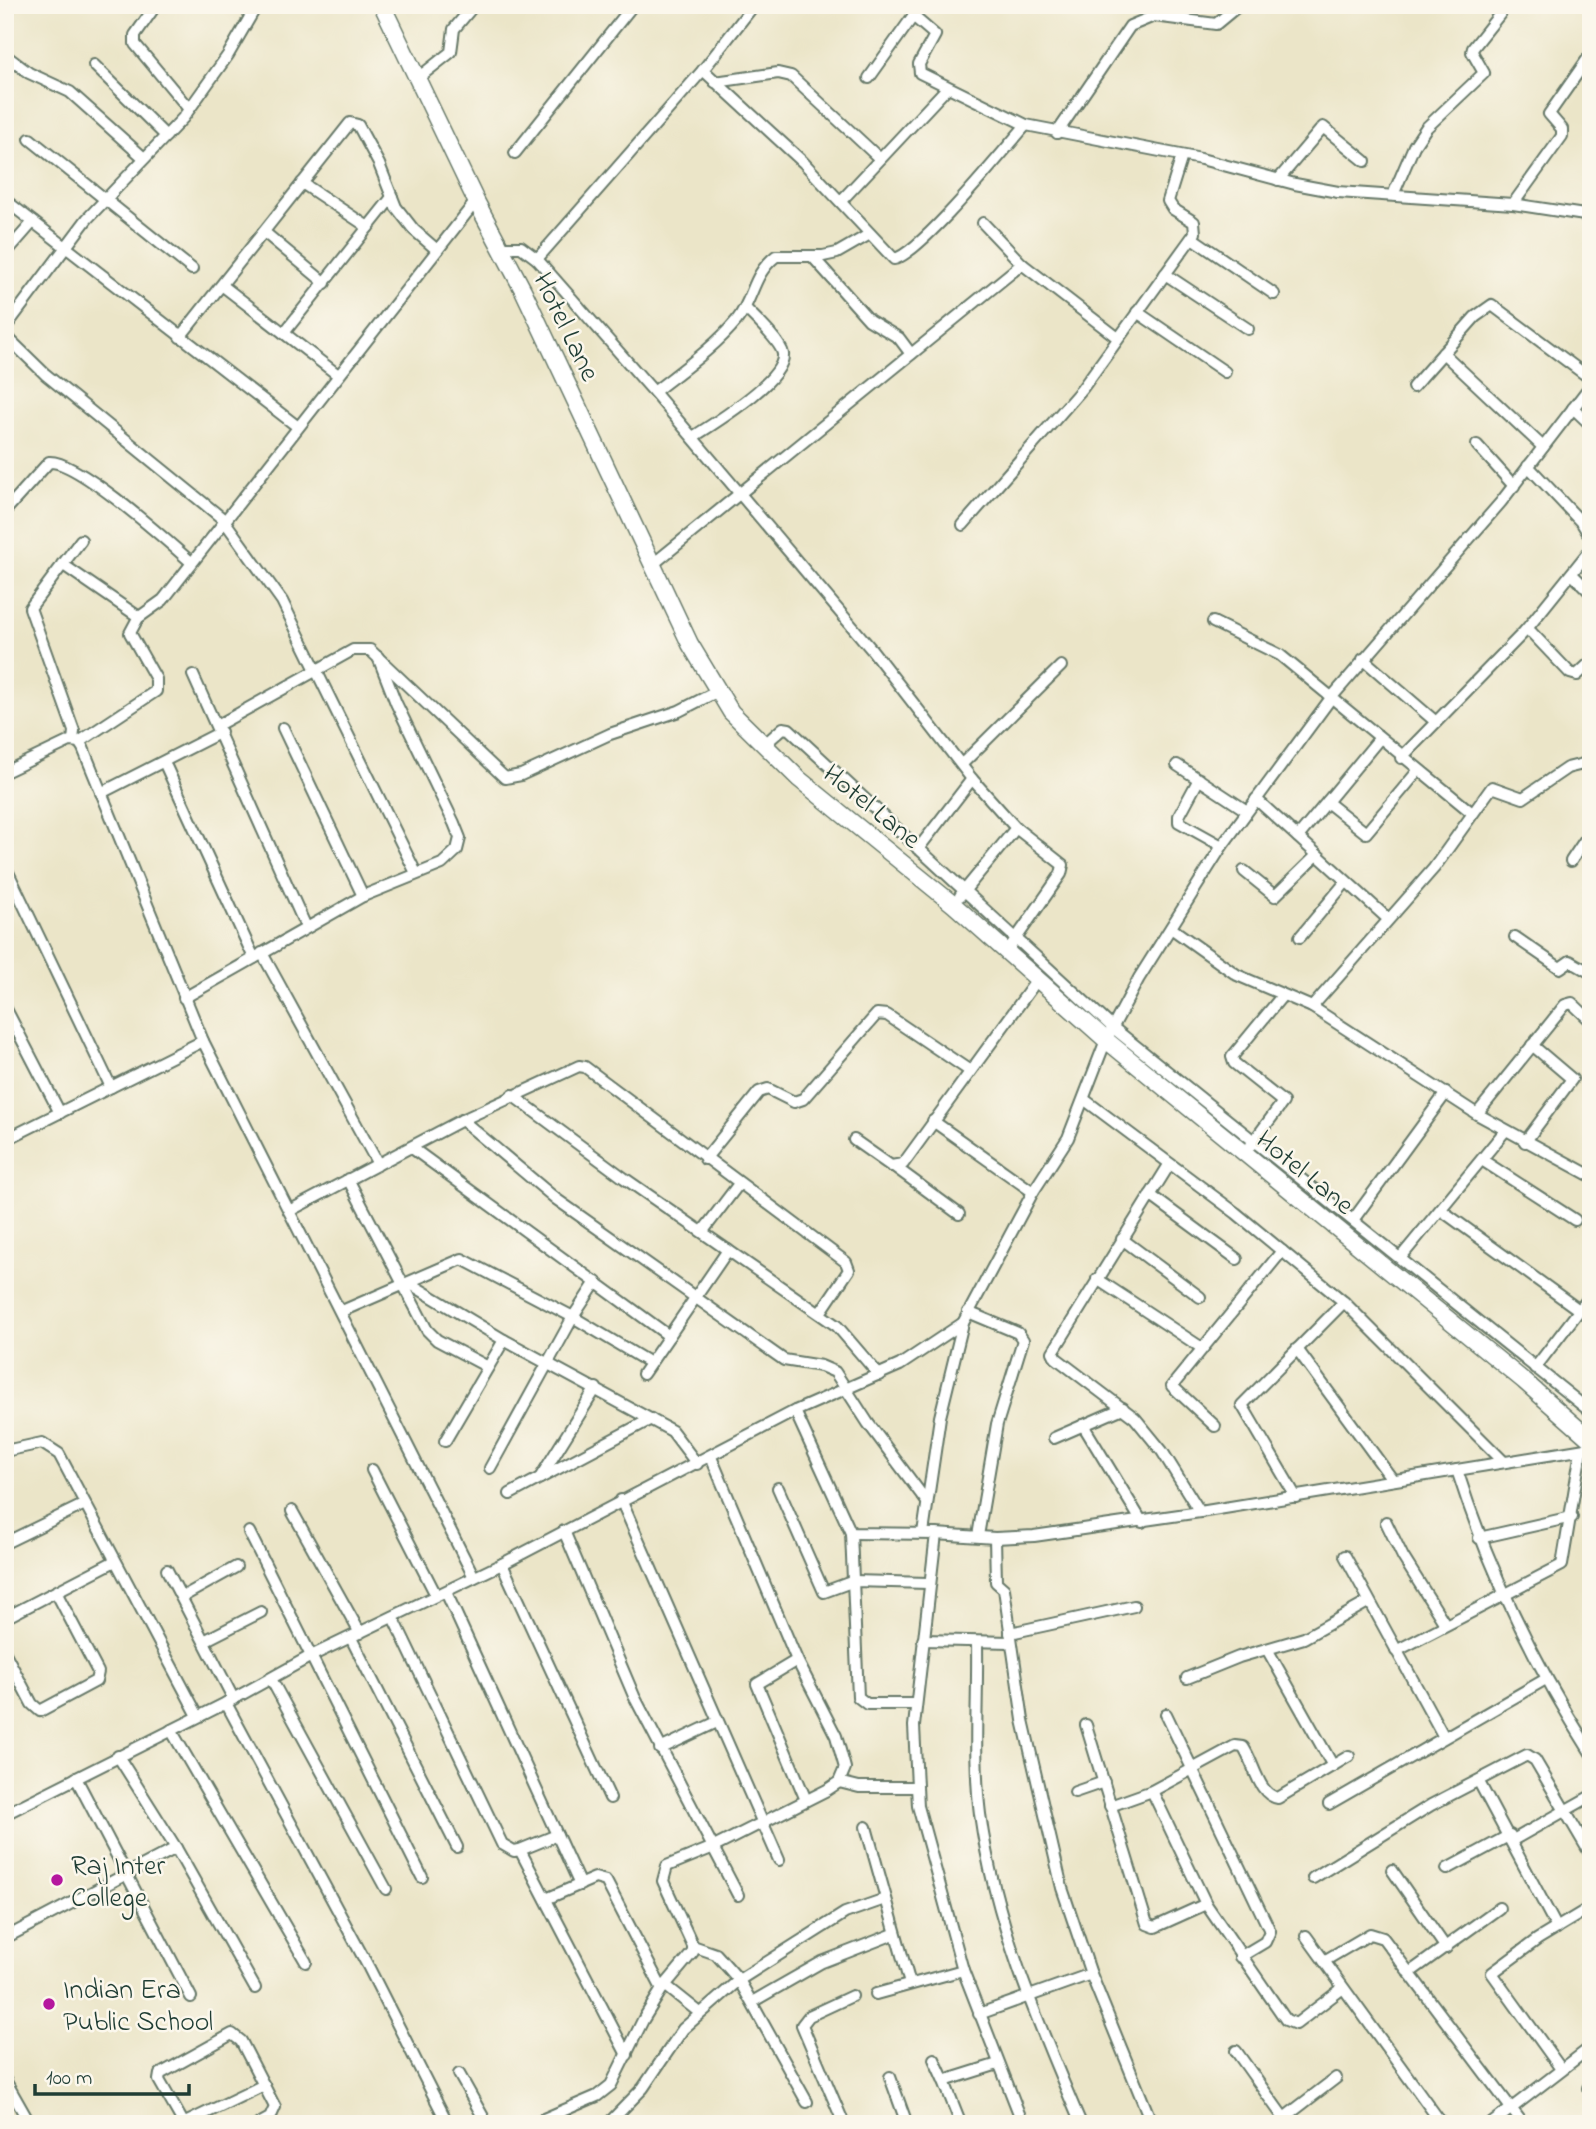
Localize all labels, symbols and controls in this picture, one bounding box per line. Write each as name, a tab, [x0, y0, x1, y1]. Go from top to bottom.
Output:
street label: Hotel Lane	[521, 266, 609, 389]
street label: Hotel Lane	[813, 755, 929, 861]
street label: Hotel Lane	[1246, 1121, 1362, 1227]
place label: Raj Inter College	[71, 1847, 166, 1920]
marker: Raj Inter College	[49, 1872, 65, 1888]
place label: Indian Era Public School	[63, 1971, 213, 2044]
marker: Indian Era Public School	[41, 1996, 57, 2012]
scale bar	[35, 2052, 189, 2096]
text: 100 m	[46, 2064, 92, 2094]

